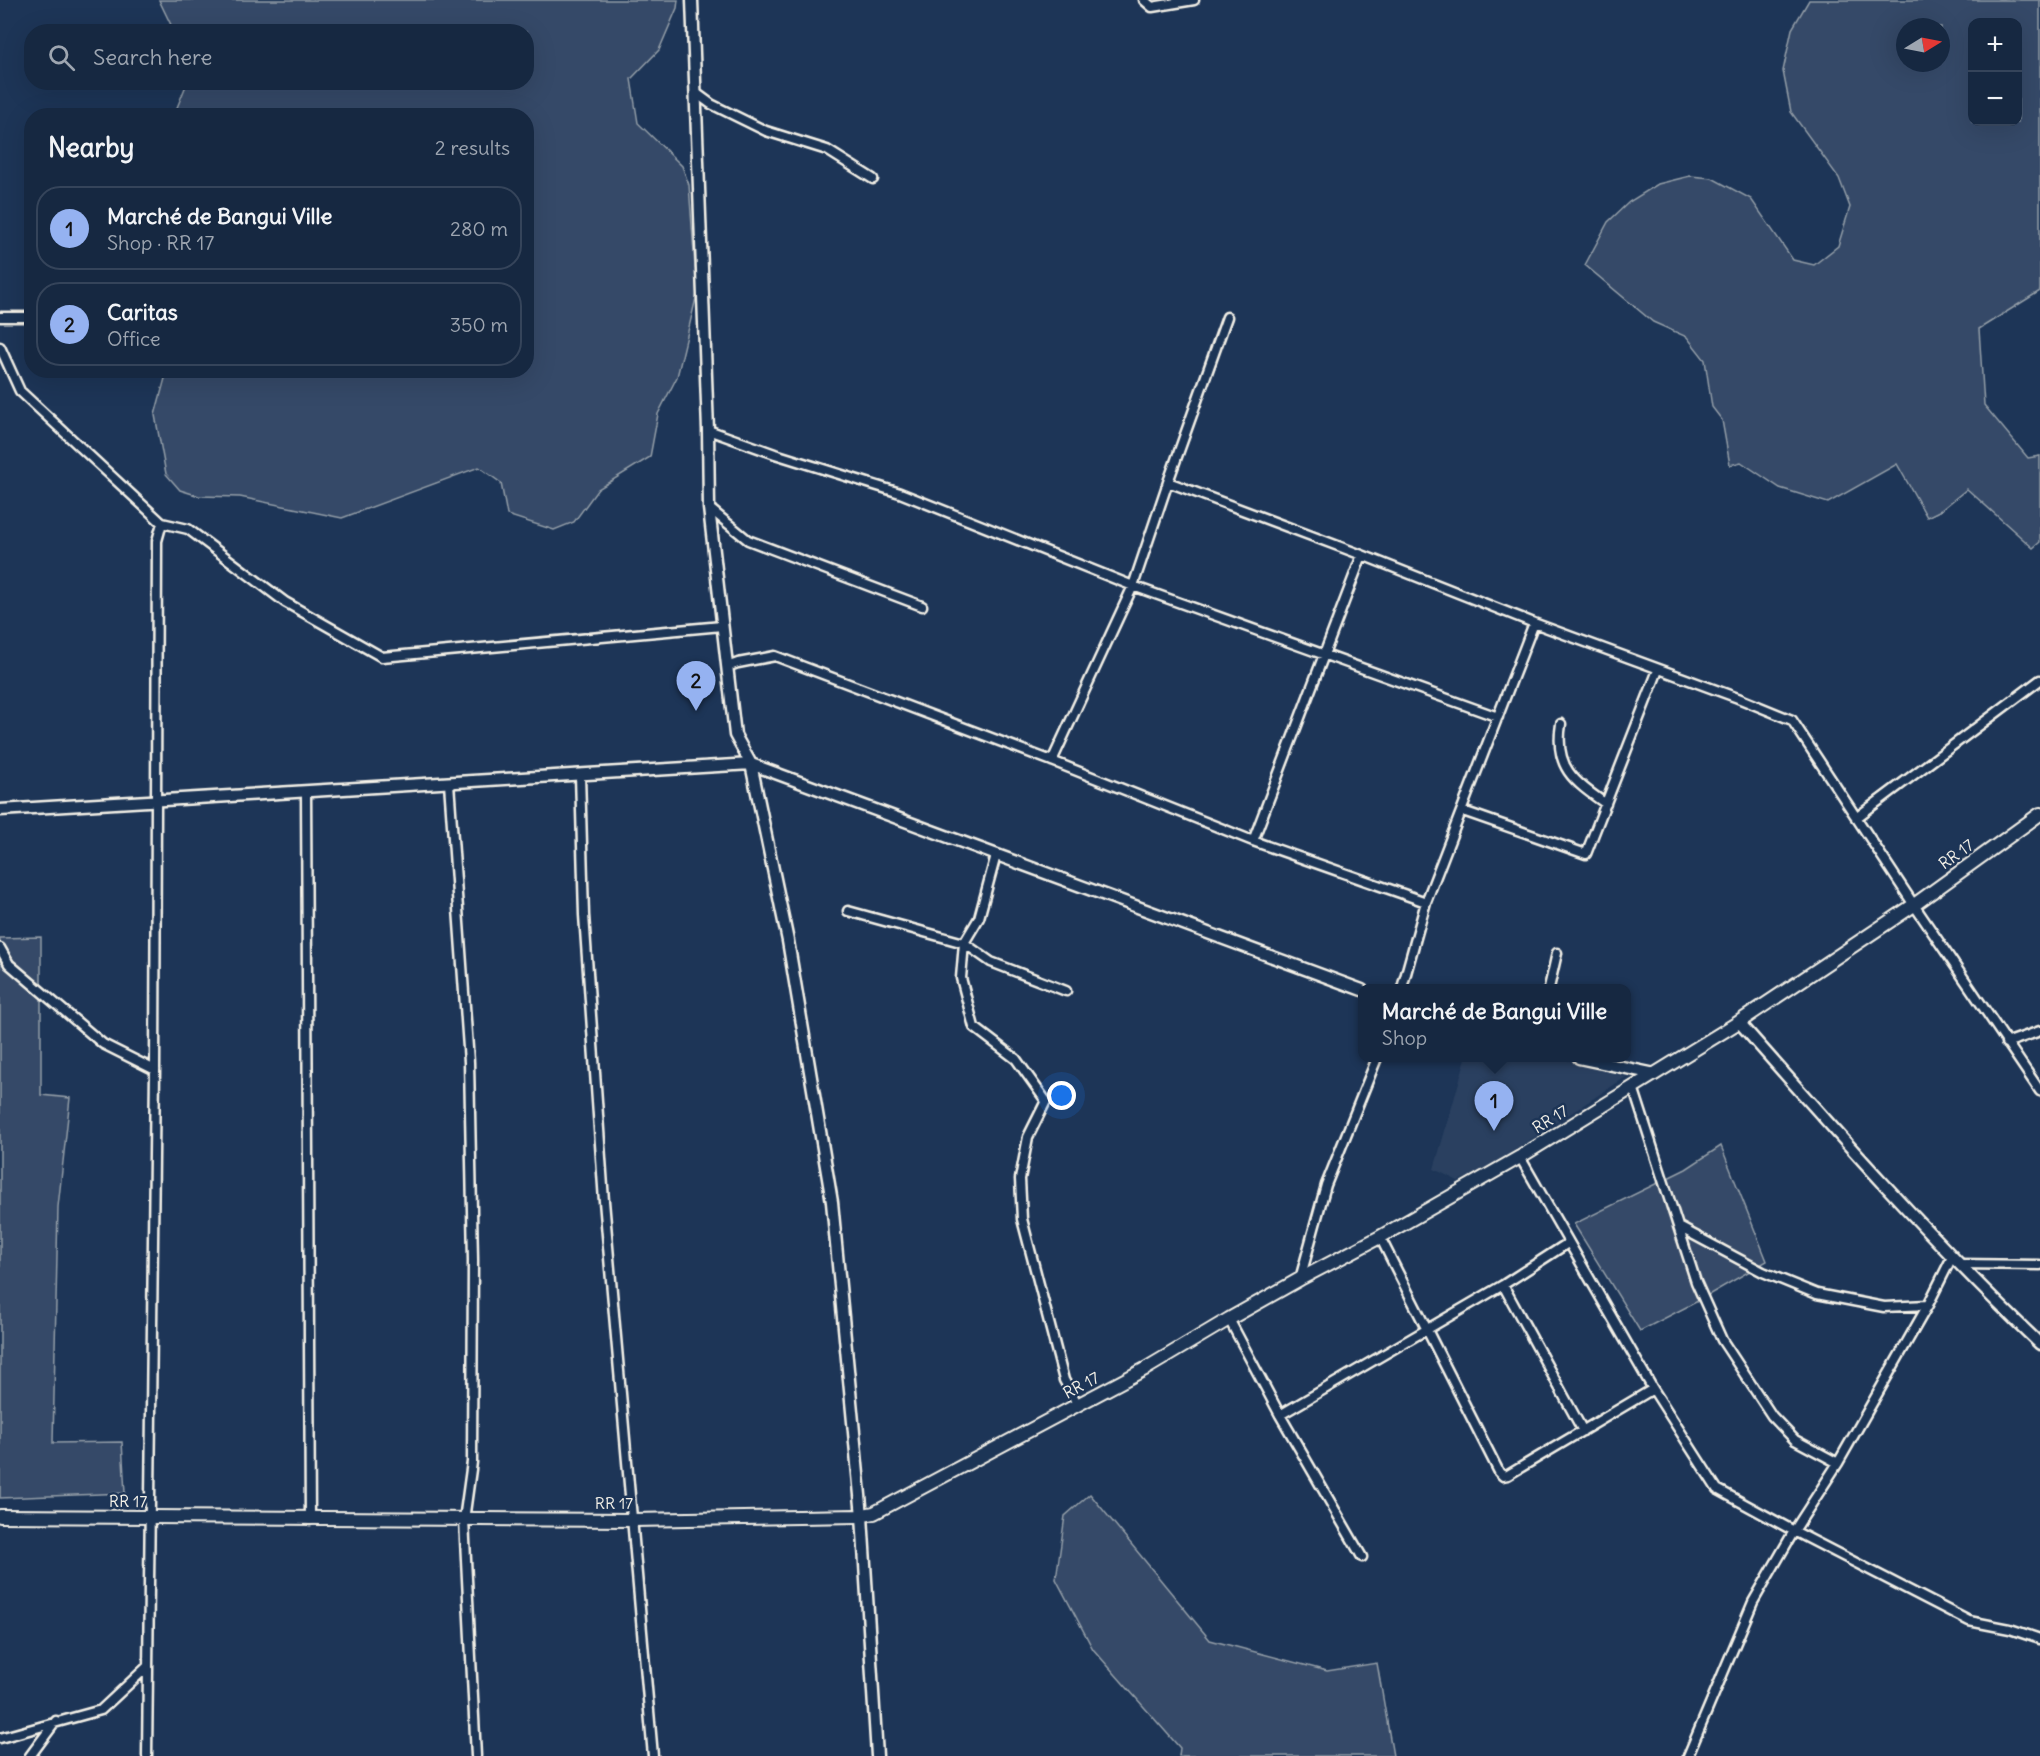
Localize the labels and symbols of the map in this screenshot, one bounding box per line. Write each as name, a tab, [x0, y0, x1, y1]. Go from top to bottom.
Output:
north arrow	[1896, 18, 1950, 72]
pin: 2	[676, 662, 716, 711]
street label: RR 17	[1935, 835, 1978, 873]
your location	[1047, 1081, 1076, 1110]
pin: 1	[1474, 1082, 1514, 1131]
street label: RR 17	[1528, 1100, 1572, 1137]
street label: RR 17	[1059, 1367, 1103, 1403]
street label: RR 17	[109, 1491, 148, 1511]
street label: RR 17	[595, 1493, 633, 1513]

